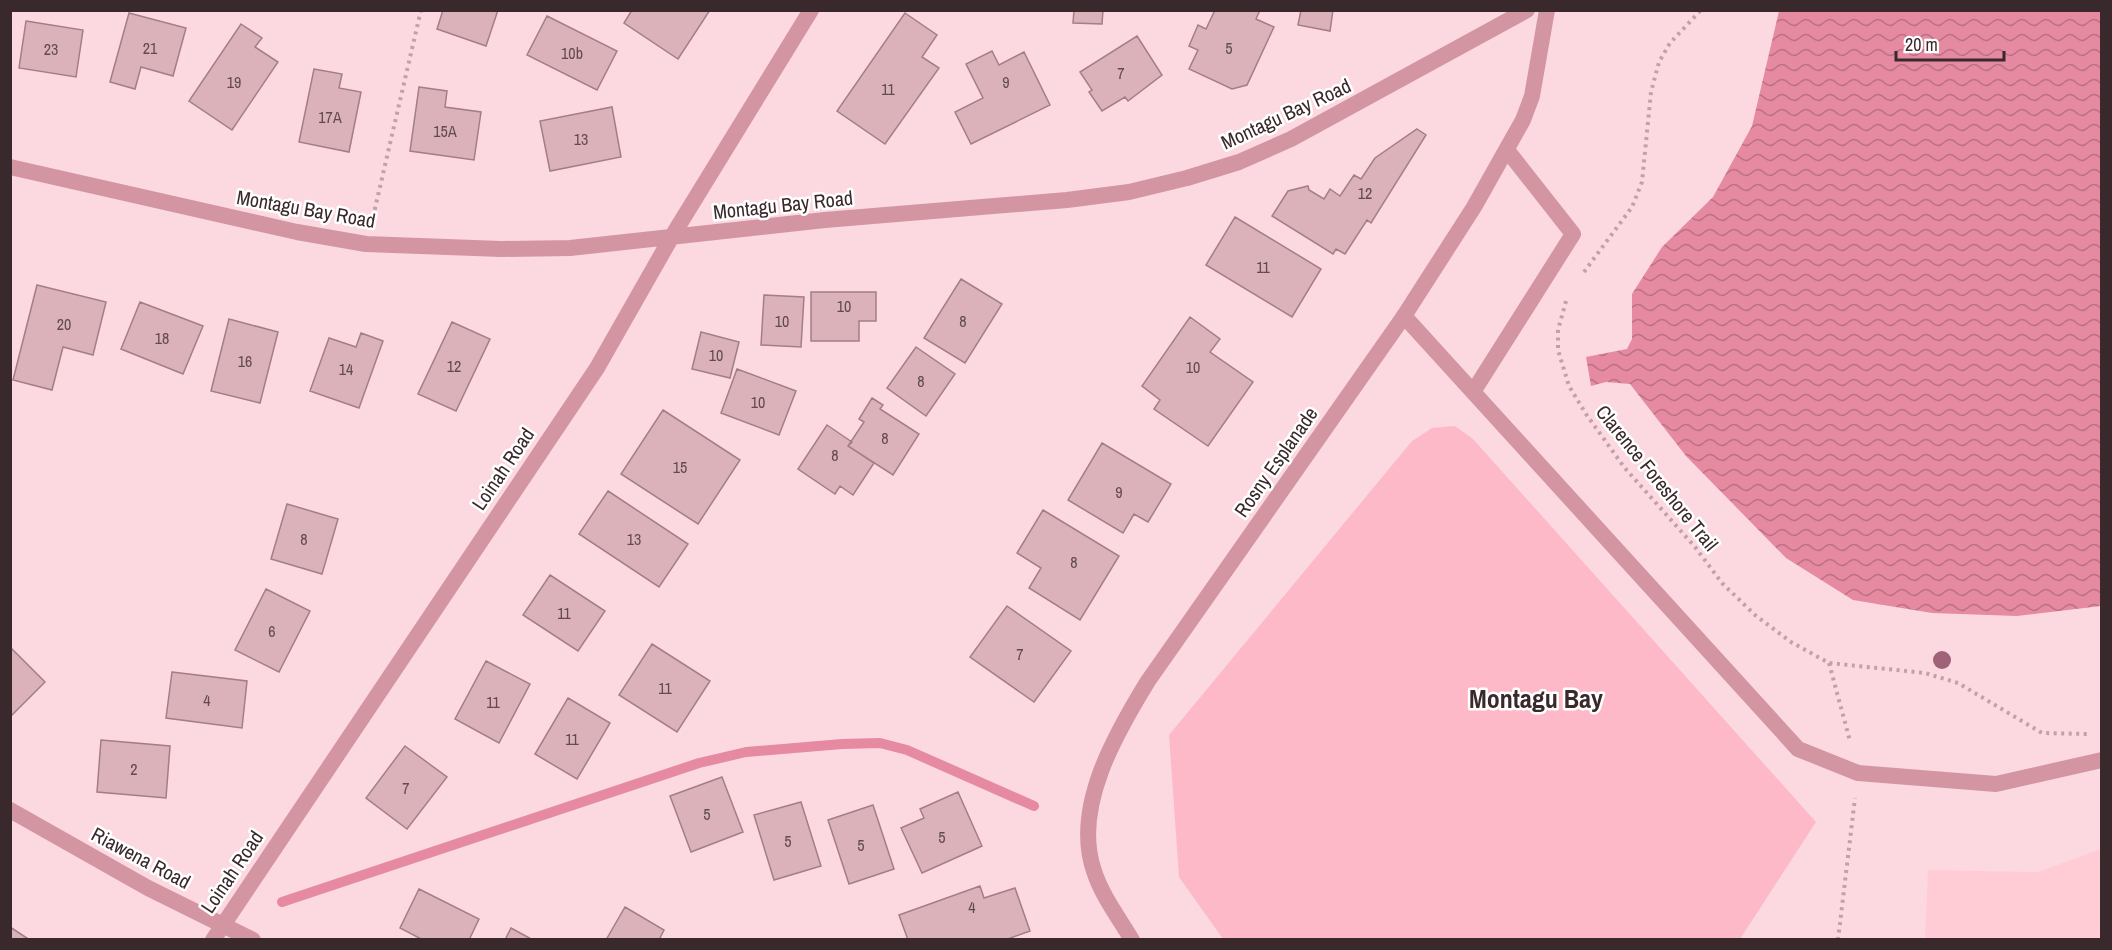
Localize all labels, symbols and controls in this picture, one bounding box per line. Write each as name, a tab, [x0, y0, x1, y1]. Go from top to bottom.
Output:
scale bar	[1896, 24, 2004, 62]
text: 20 m	[1905, 32, 1938, 57]
house number: 21	[143, 37, 158, 59]
house number: 5	[1225, 37, 1233, 59]
house number: 23	[44, 38, 58, 60]
house number: 10b	[561, 42, 583, 64]
house number: 7	[1117, 62, 1125, 84]
house number: 19	[227, 71, 241, 93]
house number: 9	[1002, 71, 1010, 93]
street label: Montagu Bay Road	[1216, 72, 1355, 155]
house number: 11	[881, 78, 896, 100]
house number: 17A	[318, 106, 342, 128]
house number: 15A	[433, 120, 457, 142]
house number: 13	[574, 128, 588, 150]
house number: 12	[1358, 182, 1372, 204]
street label: Montagu Bay Road	[235, 183, 378, 234]
street label: Montagu Bay Road	[712, 184, 854, 225]
house number: 11	[1256, 256, 1271, 278]
house number: 10	[837, 295, 851, 317]
house number: 10	[775, 310, 789, 332]
house number: 8	[959, 310, 967, 332]
house number: 20	[57, 313, 71, 335]
house number: 18	[155, 327, 169, 349]
house number: 10	[709, 344, 723, 366]
house number: 16	[238, 350, 252, 372]
house number: 12	[447, 355, 461, 377]
house number: 10	[1186, 356, 1200, 378]
house number: 14	[339, 358, 353, 380]
house number: 8	[917, 370, 925, 392]
house number: 10	[751, 391, 765, 413]
street label: Clarence Foreshore Trail	[1590, 399, 1725, 556]
street label: Rosny Esplanade	[1228, 401, 1324, 522]
street label: Loinah Road	[465, 422, 540, 515]
house number: 8	[881, 427, 889, 449]
house number: 8	[831, 444, 839, 466]
house number: 15	[673, 456, 687, 478]
house number: 9	[1115, 481, 1123, 503]
house number: 8	[300, 528, 308, 550]
house number: 13	[627, 528, 641, 550]
house number: 8	[1070, 551, 1078, 573]
house number: 11	[557, 602, 572, 624]
house number: 6	[268, 620, 276, 642]
house number: 7	[1016, 643, 1024, 665]
house number: 11	[658, 677, 673, 699]
district label: Montagu Bay	[1469, 681, 1603, 716]
house number: 4	[203, 689, 211, 711]
house number: 11	[486, 691, 501, 713]
house number: 11	[565, 728, 580, 750]
house number: 2	[130, 758, 138, 780]
house number: 7	[402, 777, 410, 799]
house number: 5	[703, 803, 711, 825]
street label: Riawena Road	[87, 820, 195, 895]
street label: Loinah Road	[194, 825, 269, 918]
house number: 5	[938, 826, 946, 848]
house number: 5	[784, 830, 792, 852]
house number: 5	[857, 834, 865, 856]
house number: 4	[968, 896, 976, 918]

